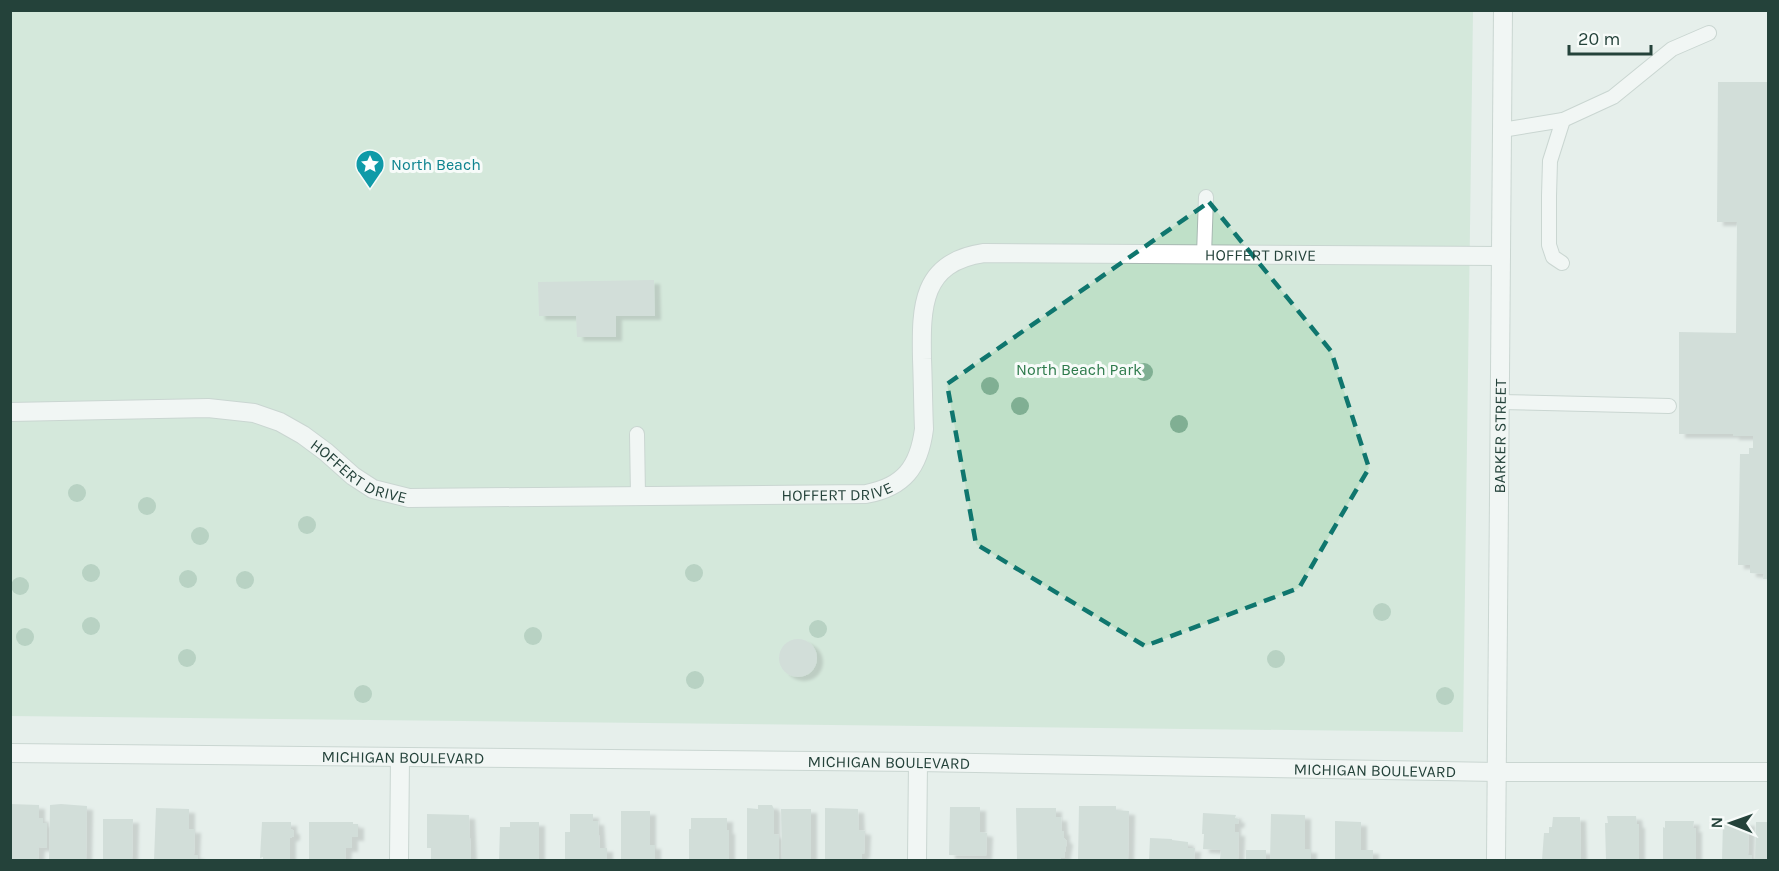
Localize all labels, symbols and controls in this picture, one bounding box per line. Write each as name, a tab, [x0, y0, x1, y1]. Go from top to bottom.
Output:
scale bar	[1569, 18, 1652, 56]
text: 20 m	[1578, 28, 1620, 50]
place icon: North Beach	[354, 148, 386, 190]
place label: North Beach	[391, 155, 481, 174]
street label: HOFFERT DRIVE	[1205, 245, 1316, 264]
park label: North Beach Park	[1016, 360, 1142, 379]
street label: BARKER STREET	[1490, 379, 1509, 494]
street label: HOFFERT DRIVE	[307, 435, 409, 507]
street label: HOFFERT DRIVE	[781, 477, 895, 504]
street label: MICHIGAN BOULEVARD	[322, 747, 484, 767]
street label: MICHIGAN BOULEVARD	[808, 751, 970, 772]
street label: MICHIGAN BOULEVARD	[1293, 759, 1456, 781]
north arrow	[1701, 793, 1761, 853]
text: N	[1707, 817, 1726, 829]

